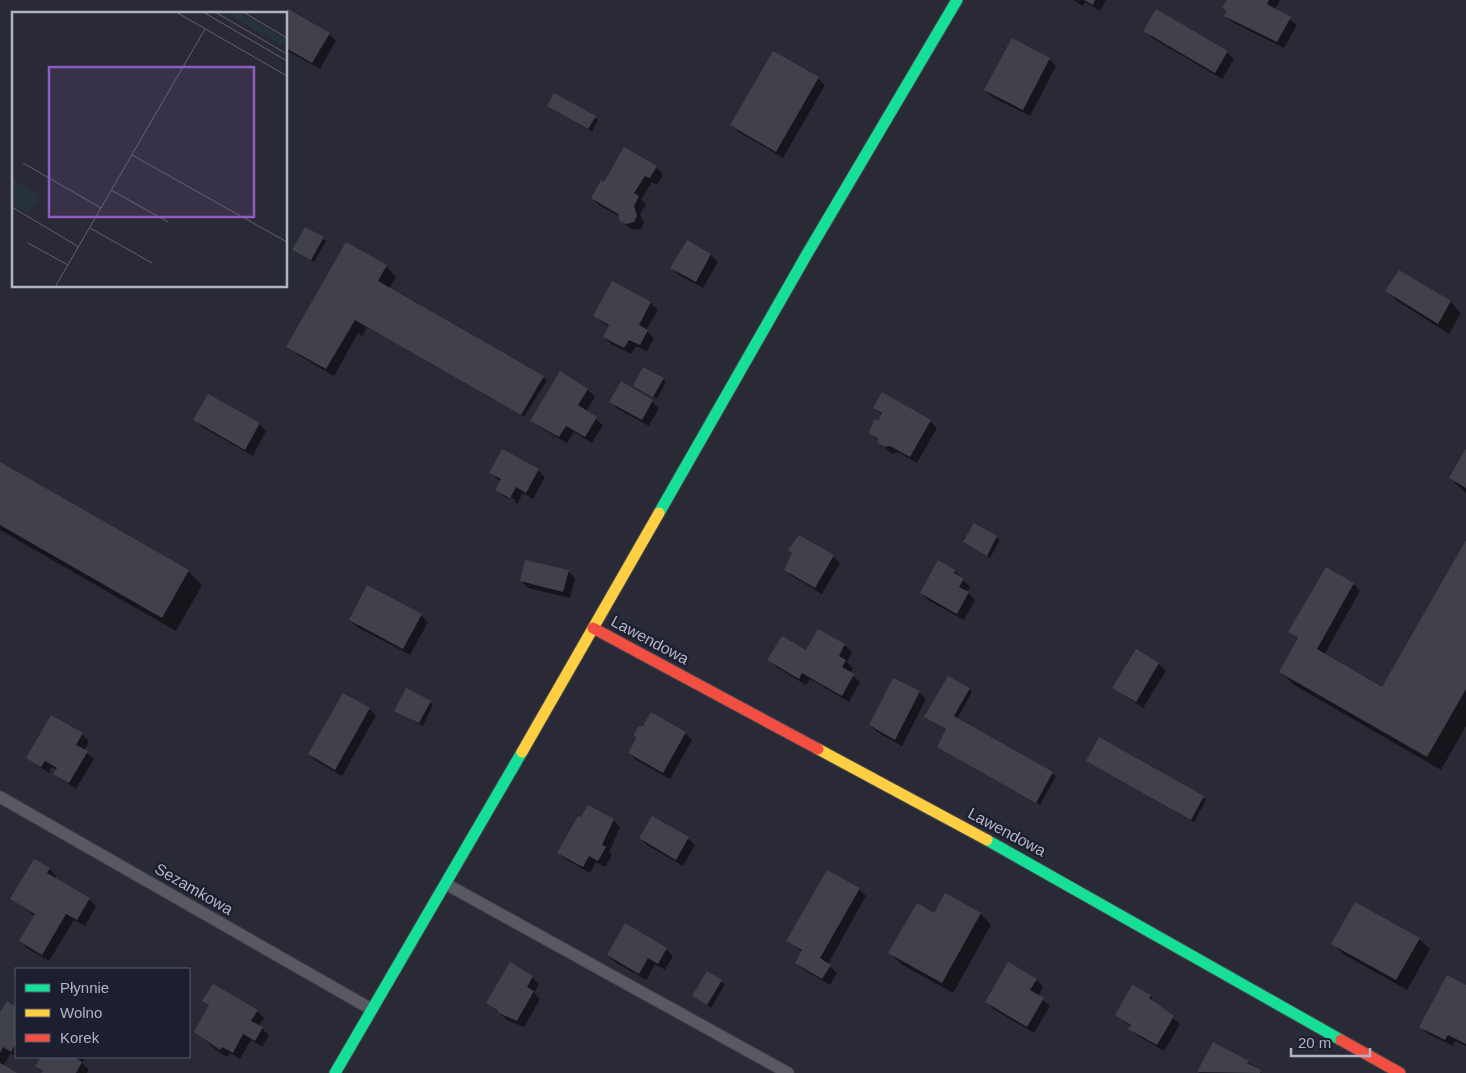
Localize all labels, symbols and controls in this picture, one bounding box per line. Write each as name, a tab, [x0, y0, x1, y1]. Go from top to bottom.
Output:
inset map	[12, 12, 288, 288]
street label: Lawendowa	[608, 612, 692, 668]
street label: Lawendowa	[965, 804, 1049, 860]
street label: Sezamkowa	[152, 860, 236, 918]
legend	[15, 968, 190, 1058]
text: Płynnie	[60, 979, 109, 996]
text: Wolno	[60, 1004, 102, 1021]
scale bar	[1291, 1026, 1370, 1058]
text: Korek	[60, 1029, 100, 1046]
text: 20 m	[1298, 1034, 1331, 1051]

